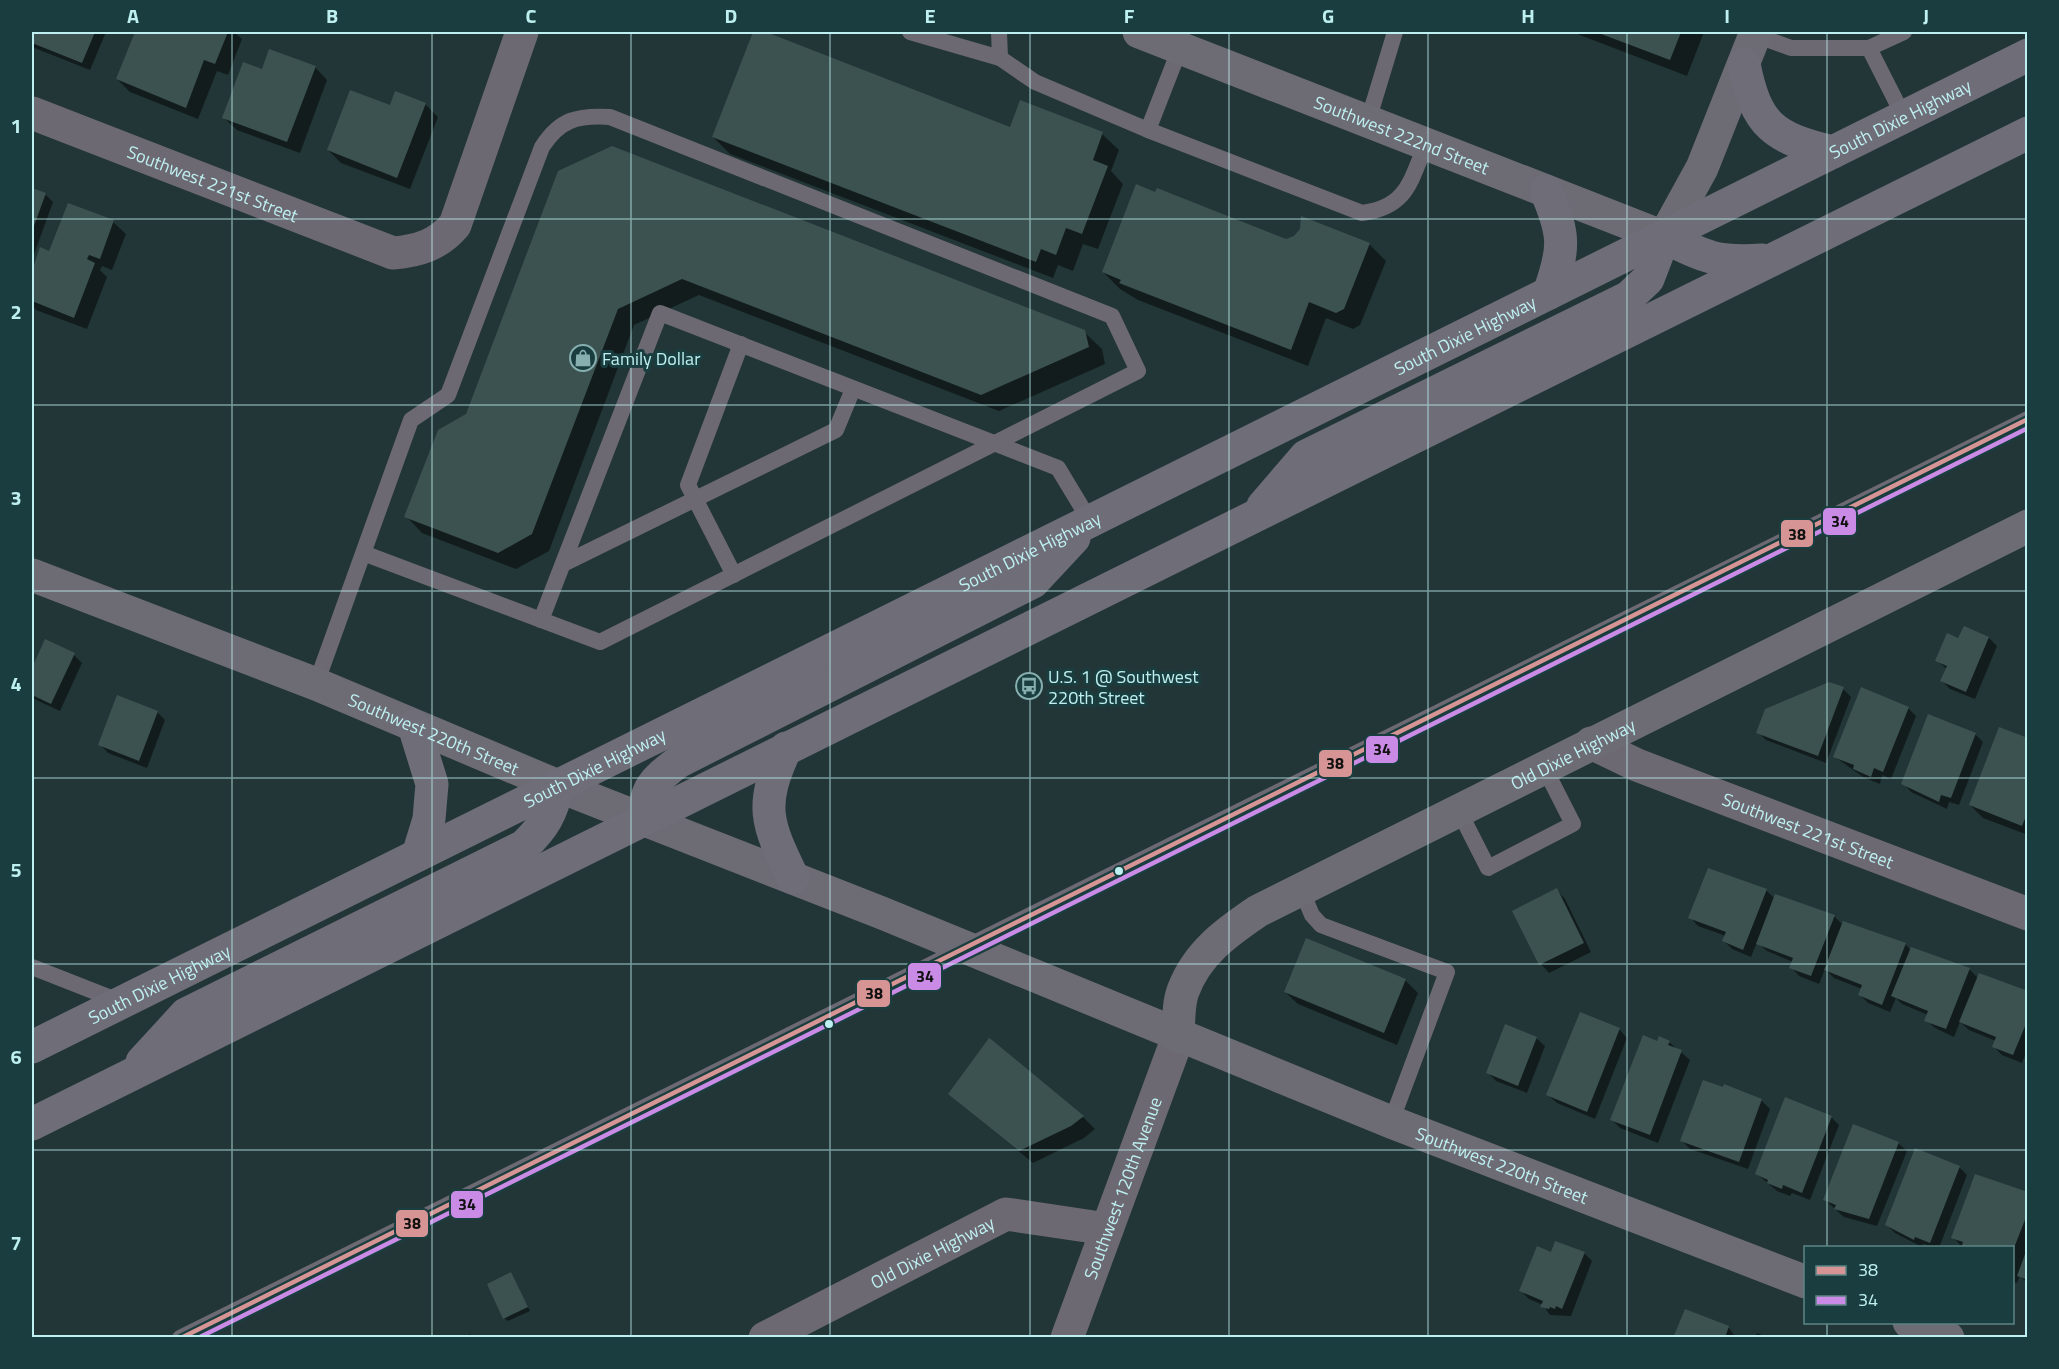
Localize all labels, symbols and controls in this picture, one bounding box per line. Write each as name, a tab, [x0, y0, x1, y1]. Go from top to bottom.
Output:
text: A	[127, 0, 139, 31]
text: B	[326, 0, 338, 31]
text: C	[526, 0, 537, 31]
text: D	[725, 0, 737, 31]
text: E	[924, 0, 936, 31]
text: F	[1124, 0, 1135, 31]
text: G	[1322, 0, 1334, 31]
text: H	[1521, 0, 1535, 31]
text: I	[1724, 0, 1730, 31]
text: J	[1923, 0, 1929, 31]
street label: South Dixie Highway	[1824, 72, 1976, 165]
street label: Southwest 222nd Street	[1310, 88, 1494, 181]
text: 1	[10, 110, 22, 141]
street label: Southwest 221st Street	[123, 138, 303, 229]
street label: South Dixie Highway	[1389, 288, 1541, 382]
text: 2	[10, 296, 22, 327]
shop icon: Family Dollar	[568, 343, 598, 373]
place label: Family Dollar	[602, 345, 700, 372]
text: 3	[10, 482, 22, 513]
street label: South Dixie Highway	[954, 504, 1106, 598]
line badge: 34	[1822, 507, 1857, 536]
text: 34	[1831, 509, 1849, 533]
line badge: 38	[1780, 519, 1814, 548]
text: 38	[1788, 522, 1806, 546]
place label: U.S. 1 @ Southwest 220th Street	[1048, 663, 1199, 711]
text: 4	[10, 668, 22, 699]
bus stop icon: U.S. 1 @ Southwest 220th Street	[1014, 671, 1044, 701]
street label: Southwest 220th Street	[344, 686, 524, 782]
street label: Old Dixie Highway	[1506, 711, 1640, 796]
street label: South Dixie Highway	[519, 721, 670, 814]
line badge: 34	[1365, 735, 1399, 764]
text: 34	[1373, 737, 1391, 761]
line badge: 38	[1318, 749, 1353, 778]
text: 38	[1326, 751, 1344, 775]
street label: Southwest 221st Street	[1718, 785, 1898, 875]
text: 5	[10, 854, 22, 885]
unlabelled marker	[1113, 865, 1125, 877]
street label: South Dixie Highway	[83, 937, 235, 1031]
line badge: 34	[907, 962, 942, 991]
text: 34	[916, 964, 934, 988]
line badge: 38	[856, 979, 891, 1008]
text: 38	[865, 981, 883, 1005]
unlabelled marker	[823, 1018, 835, 1030]
text: 6	[10, 1041, 22, 1072]
street label: Southwest 120th Avenue	[1076, 1093, 1168, 1283]
street label: Southwest 220th Street	[1412, 1119, 1593, 1211]
line badge: 34	[450, 1190, 484, 1219]
text: 34	[458, 1192, 476, 1216]
line badge: 38	[395, 1209, 429, 1238]
street label: Old Dixie Highway	[865, 1209, 999, 1295]
text: 38	[403, 1211, 421, 1235]
text: 7	[10, 1227, 22, 1258]
legend	[1804, 1246, 2014, 1324]
text: 38	[1858, 1256, 1878, 1283]
text: 34	[1858, 1286, 1878, 1313]

